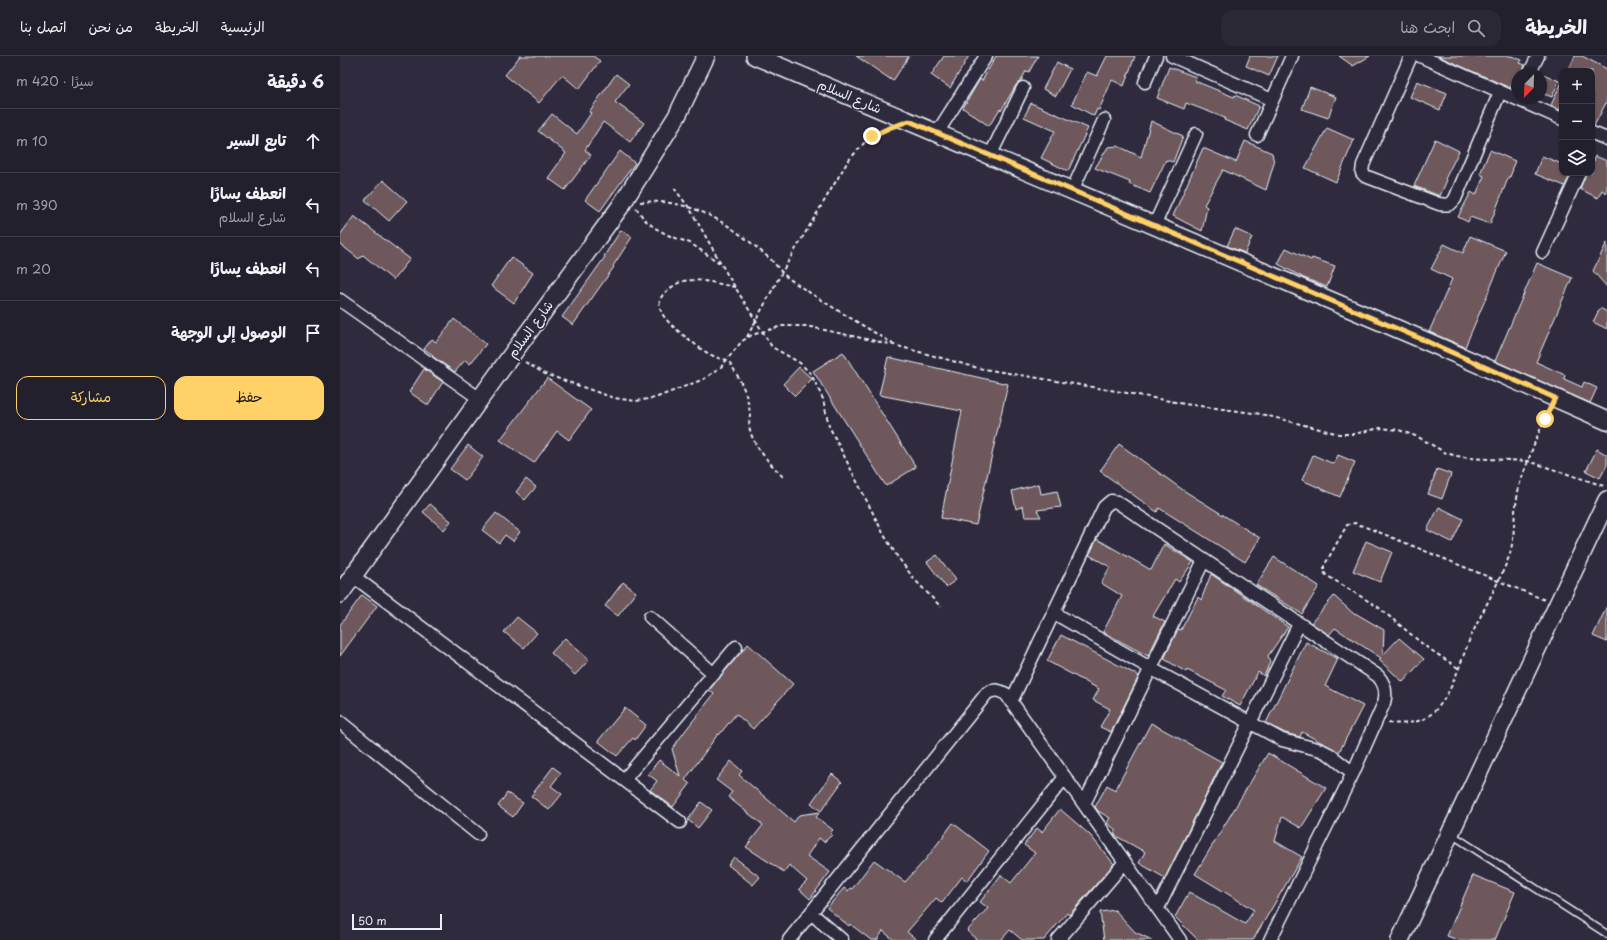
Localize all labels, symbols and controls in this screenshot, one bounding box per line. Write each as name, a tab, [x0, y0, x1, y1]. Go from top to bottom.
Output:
search box	[1221, 10, 1501, 46]
text: الخريطة	[1525, 12, 1587, 40]
text: ابحث هنا	[1400, 15, 1455, 38]
text: اتصل بنا	[20, 16, 66, 37]
text: من نحن	[88, 16, 133, 37]
text: الخريطة	[155, 16, 199, 37]
text: الرئيسية	[221, 16, 265, 37]
icon: search	[1465, 17, 1487, 39]
text: 6 دقيقة	[267, 68, 324, 94]
north arrow	[1511, 68, 1547, 104]
map controls	[1559, 68, 1595, 176]
button: +	[1559, 68, 1595, 104]
text: سيرًا · 420 m	[16, 71, 94, 90]
street label: شارع السلام	[815, 74, 885, 119]
button: −	[1559, 104, 1595, 140]
route end	[863, 127, 881, 145]
text: تابع السير	[228, 128, 286, 151]
icon: ahead	[302, 130, 324, 152]
text: 10 m	[16, 131, 47, 150]
button: layers	[1559, 140, 1595, 176]
text: انعطف يسارًا	[210, 181, 286, 204]
icon: left	[302, 194, 324, 216]
text: 390 m	[16, 195, 58, 214]
text: شارع السلام	[219, 207, 286, 226]
text: انعطف يسارًا	[210, 256, 286, 279]
icon: left	[302, 258, 324, 280]
text: 20 m	[16, 259, 51, 278]
street label: شارع السلام	[502, 296, 559, 363]
text: الوصول إلى الوجهة	[171, 320, 286, 343]
icon: arrive	[302, 322, 324, 344]
button: مشاركة	[16, 376, 166, 420]
button: حفظ	[174, 376, 324, 420]
route start	[1536, 410, 1554, 428]
scale bar	[352, 912, 442, 931]
text: 50 m	[358, 912, 387, 929]

